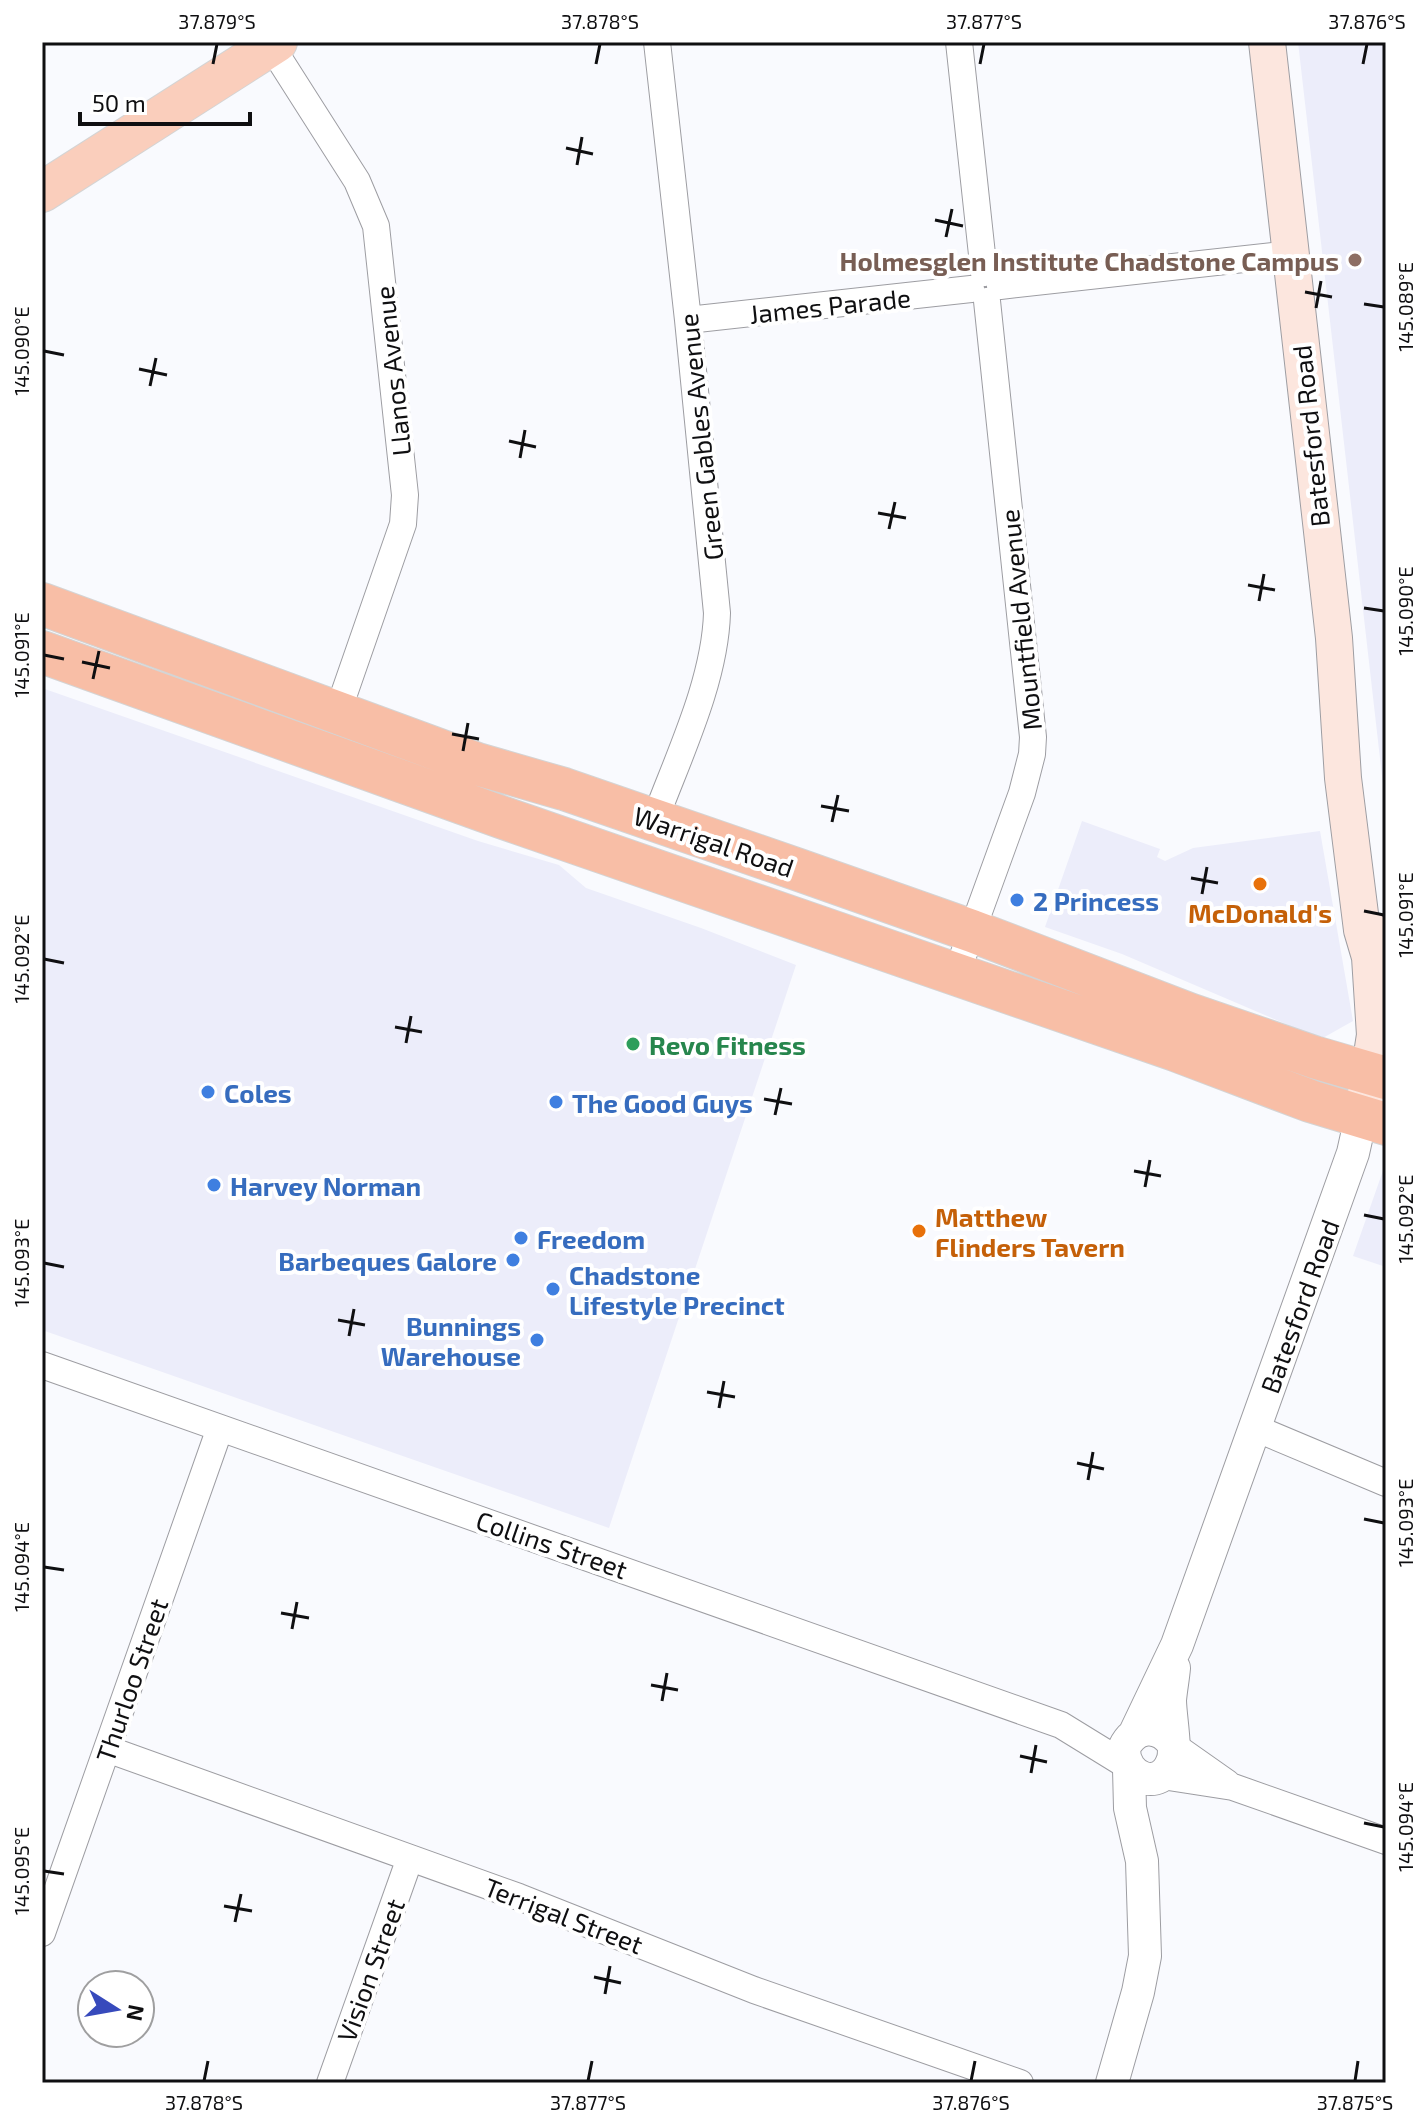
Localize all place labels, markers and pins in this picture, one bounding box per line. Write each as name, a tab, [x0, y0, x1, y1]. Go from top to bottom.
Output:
place label: Holmesglen Institute Chadstone Campus	[840, 245, 1339, 276]
marker: Holmesglen Institute Chadstone Campus	[1346, 251, 1364, 269]
marker: McDonald's	[1251, 875, 1269, 893]
place label: 2 Princess	[1033, 885, 1159, 916]
marker: 2 Princess	[1008, 891, 1026, 909]
place label: McDonald's	[1188, 897, 1332, 928]
place label: Revo Fitness	[649, 1029, 806, 1060]
marker: Revo Fitness	[624, 1035, 642, 1053]
place label: Coles	[224, 1077, 292, 1108]
marker: Coles	[199, 1083, 217, 1101]
place label: The Good Guys	[572, 1087, 753, 1119]
marker: The Good Guys	[547, 1093, 565, 1111]
place label: Harvey Norman	[230, 1170, 421, 1202]
marker: Harvey Norman	[205, 1176, 223, 1194]
place label: Matthew Flinders Tavern	[935, 1201, 1125, 1262]
marker: Matthew Flinders Tavern	[910, 1222, 928, 1240]
place label: Freedom	[537, 1223, 645, 1254]
marker: Freedom	[512, 1229, 530, 1247]
place label: Barbeques Galore	[278, 1245, 497, 1276]
marker: Barbeques Galore	[504, 1251, 522, 1269]
place label: Chadstone Lifestyle Precinct	[569, 1259, 785, 1321]
marker: Chadstone Lifestyle Precinct	[544, 1280, 562, 1298]
place label: Bunnings Warehouse	[381, 1310, 521, 1371]
marker: Bunnings Warehouse	[528, 1331, 546, 1349]

